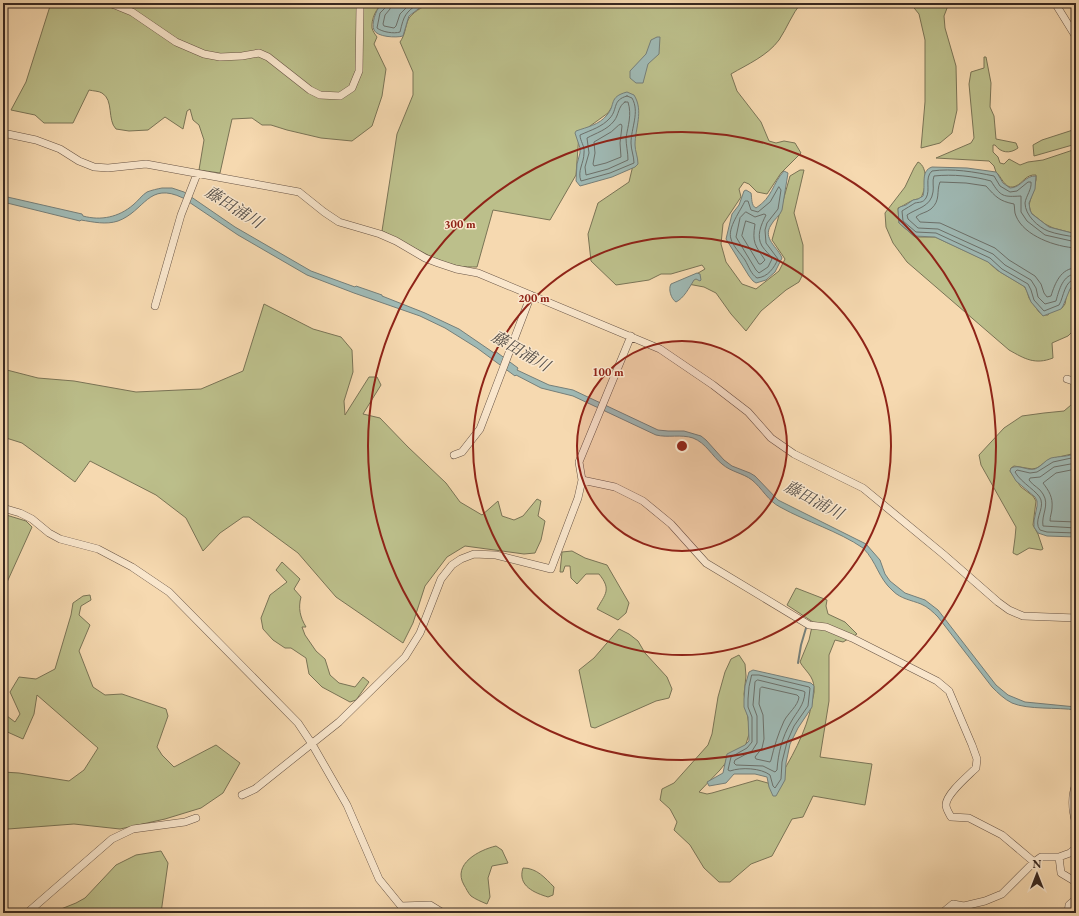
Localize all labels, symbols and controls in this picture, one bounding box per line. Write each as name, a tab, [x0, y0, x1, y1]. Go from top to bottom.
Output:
water label: 藤田浦川	[201, 181, 268, 234]
text: 300 m	[444, 216, 476, 232]
text: 200 m	[518, 290, 550, 306]
water label: 藤田浦川	[488, 326, 556, 377]
text: 100 m	[592, 364, 624, 380]
centre of rings	[675, 439, 689, 453]
water label: 藤田浦川	[781, 476, 849, 525]
north arrow	[1017, 854, 1057, 894]
text: N	[1033, 857, 1042, 871]

